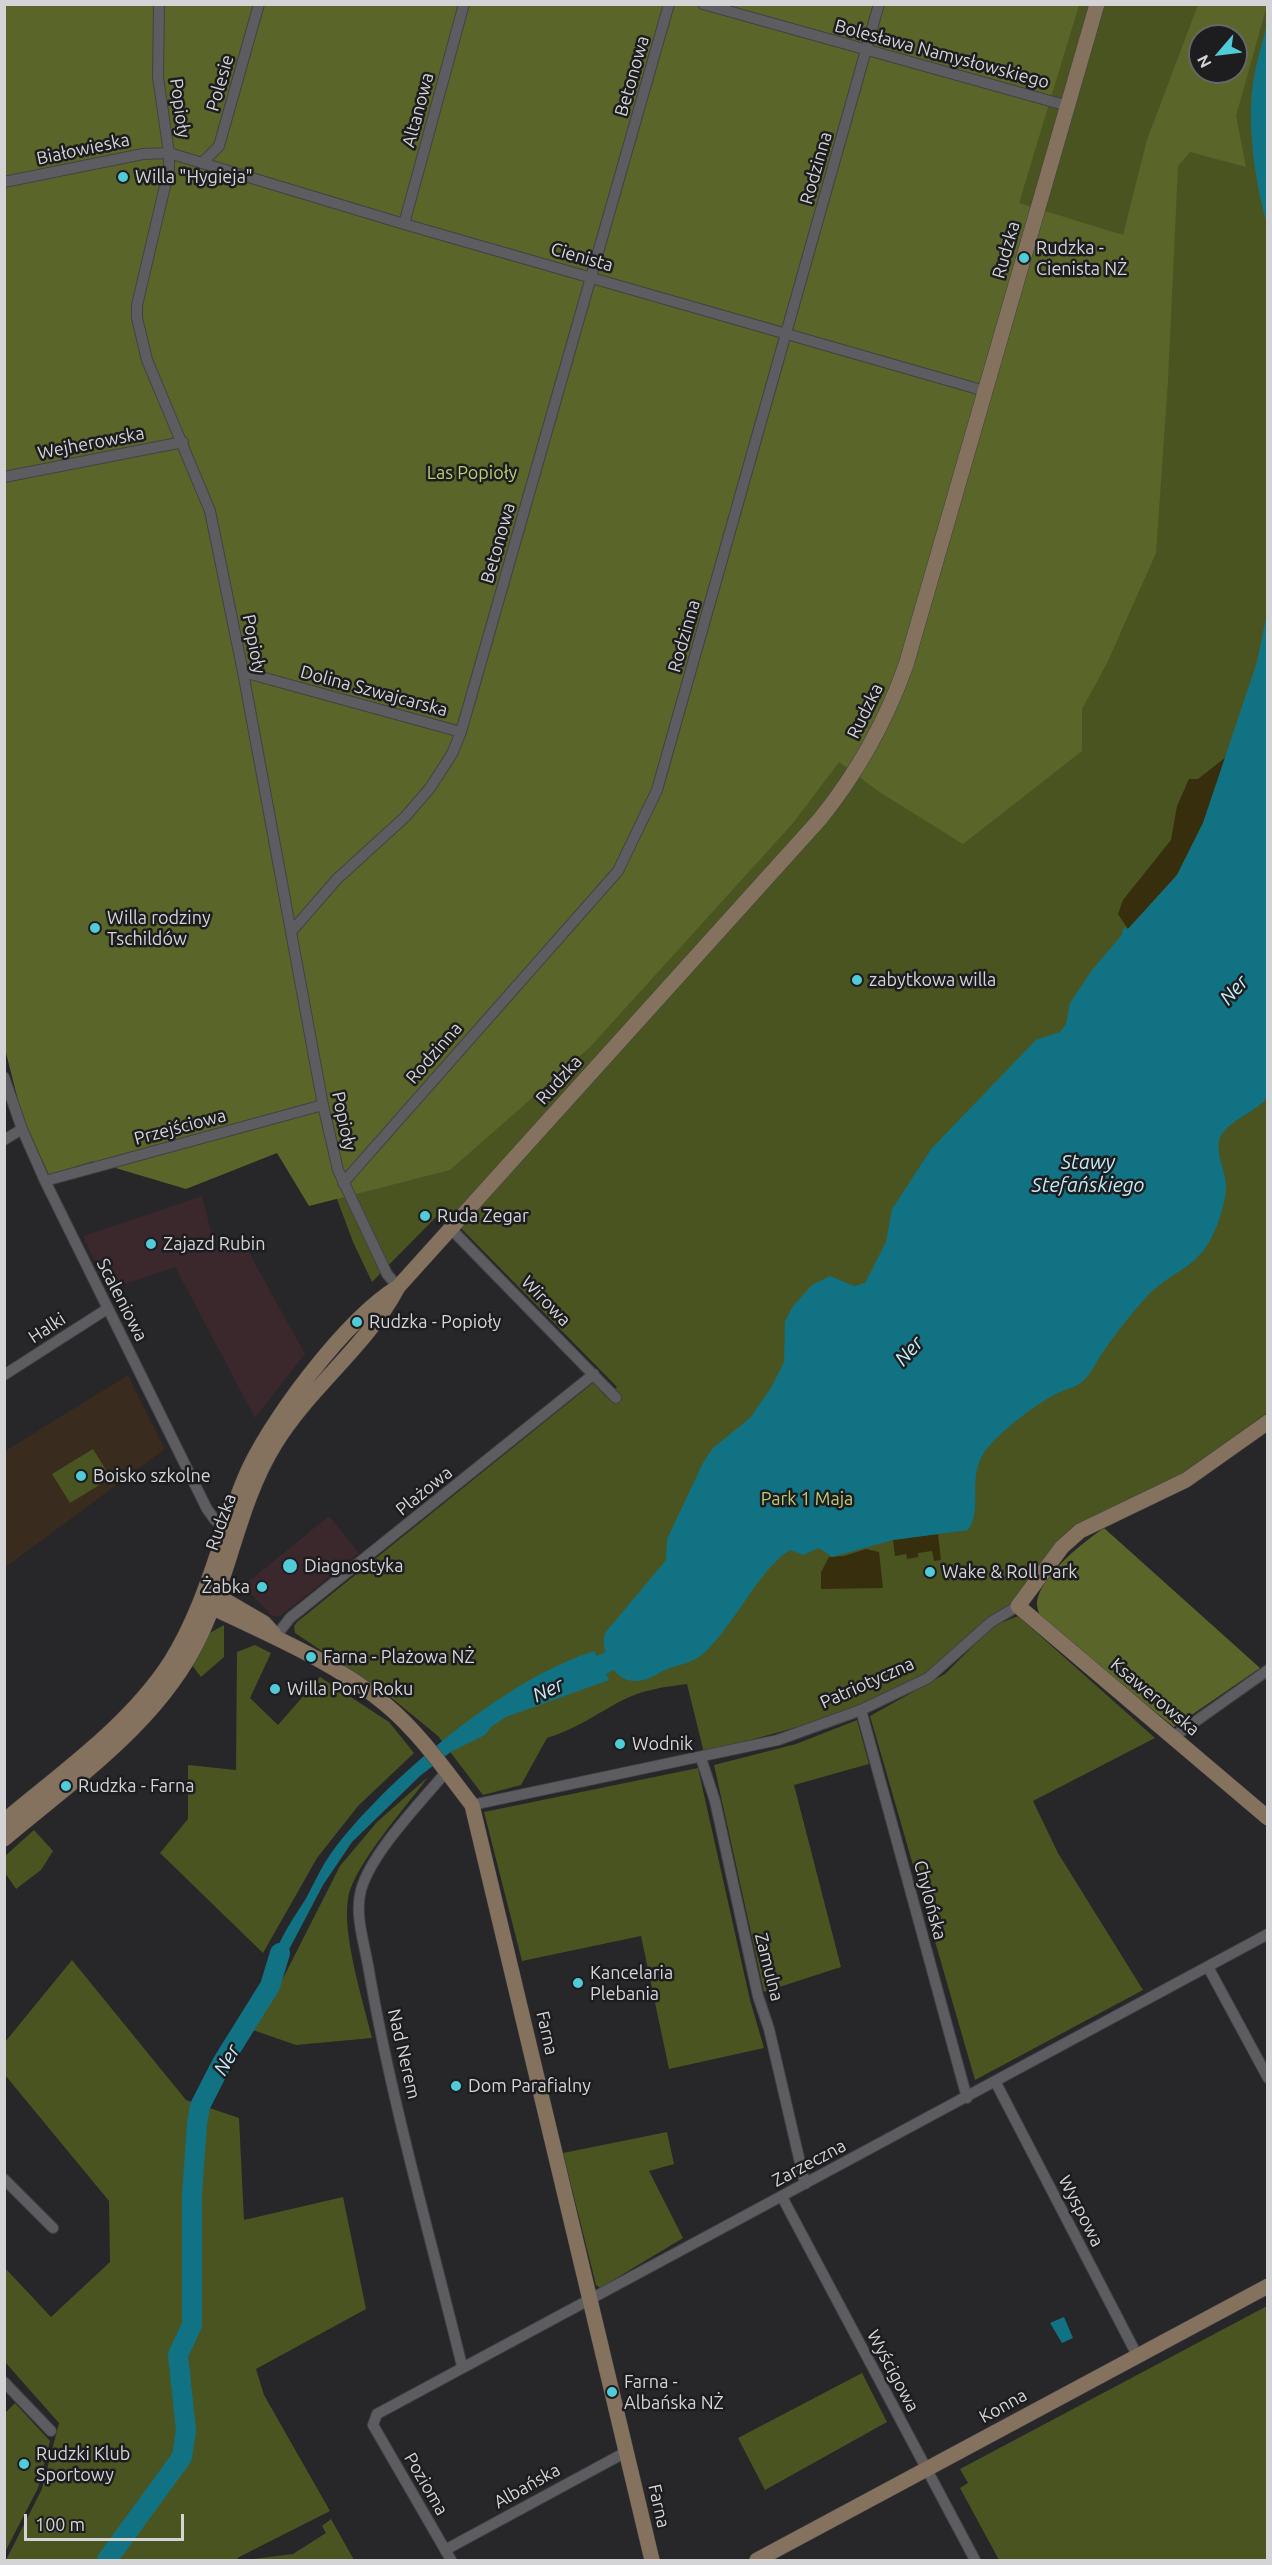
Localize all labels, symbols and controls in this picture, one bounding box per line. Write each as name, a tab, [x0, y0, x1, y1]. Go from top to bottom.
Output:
street label: Bolesława Namysłowskiego	[832, 15, 1052, 93]
north arrow	[1188, 24, 1248, 84]
street label: Betonowa	[610, 33, 654, 119]
street label: Polesie	[202, 52, 238, 114]
text: N	[1193, 52, 1215, 71]
street label: Altanowa	[398, 70, 438, 150]
street label: Popioły	[165, 77, 195, 139]
street label: Białowieska	[34, 129, 132, 169]
street label: Rodzinna	[795, 129, 837, 207]
place label: Willa "Hygieja"	[135, 166, 253, 188]
marker: Willa "Hygieja"	[116, 170, 130, 184]
street label: Rudzka	[988, 219, 1024, 281]
place label: Rudzka - Cienista NŻ	[1036, 237, 1127, 280]
street label: Cienista	[548, 238, 616, 276]
marker: Rudzka - Cienista NŻ	[1017, 251, 1031, 265]
street label: Wejherowska	[36, 422, 146, 464]
park label: Las Popioły	[427, 462, 517, 484]
street label: Betonowa	[476, 500, 520, 586]
street label: Rodzinna	[663, 597, 705, 675]
street label: Popioły	[238, 612, 270, 676]
street label: Dolina Szwajcarska	[298, 661, 450, 721]
street label: Rudzka	[842, 680, 888, 742]
place label: Willa rodziny Tschildów	[107, 907, 211, 950]
marker: Willa rodziny Tschildów	[88, 921, 102, 935]
place label: zabytkowa willa	[869, 969, 996, 991]
water label: Ner	[1215, 970, 1253, 1010]
marker: zabytkowa willa	[850, 973, 864, 987]
street label: Rodzinna	[401, 1018, 467, 1088]
street label: Rudzka	[531, 1051, 587, 1109]
street label: Popioły	[327, 1089, 361, 1153]
street label: Przejściowa	[132, 1104, 228, 1150]
water label: Stawy Stefańskiego	[1032, 1150, 1144, 1197]
place label: Ruda Zegar	[437, 1205, 529, 1227]
marker: Ruda Zegar	[418, 1209, 432, 1223]
place label: Zajazd Rubin	[163, 1233, 266, 1255]
marker: Zajazd Rubin	[144, 1237, 158, 1251]
street label: Scaleniowa	[92, 1255, 152, 1345]
street label: Wirowa	[517, 1271, 575, 1331]
street label: Halki	[24, 1308, 70, 1348]
place label: Rudzka - Popioły	[369, 1311, 501, 1333]
marker: Rudzka - Popioły	[350, 1315, 364, 1329]
water label: Ner	[890, 1331, 928, 1371]
street label: Plażowa	[391, 1462, 457, 1520]
place label: Boisko szkolne	[93, 1465, 211, 1487]
marker: Boisko szkolne	[74, 1469, 88, 1483]
park label: Park 1 Maja	[761, 1488, 853, 1510]
street label: Rudzka	[201, 1491, 241, 1553]
place label: Diagnostyka	[304, 1555, 403, 1577]
marker: Diagnostyka	[281, 1557, 299, 1575]
place label: Wake & Roll Park	[942, 1561, 1077, 1583]
marker: Wake & Roll Park	[923, 1565, 937, 1579]
place label: Żabka	[202, 1576, 250, 1598]
marker: Żabka	[255, 1580, 269, 1594]
place label: Farna - Plażowa NŻ	[323, 1646, 475, 1668]
marker: Farna - Plażowa NŻ	[304, 1650, 318, 1664]
street label: Patriotyczna	[817, 1653, 917, 1713]
street label: Ksawerowska	[1106, 1654, 1204, 1740]
water label: Ner	[529, 1672, 567, 1708]
place label: Willa Pory Roku	[287, 1678, 413, 1700]
marker: Willa Pory Roku	[268, 1682, 282, 1696]
place label: Wodnik	[632, 1733, 693, 1755]
marker: Wodnik	[613, 1737, 627, 1751]
place label: Rudzka - Farna	[78, 1775, 194, 1797]
marker: Rudzka - Farna	[59, 1779, 73, 1793]
street label: Chylońska	[909, 1858, 951, 1942]
street label: Zamulna	[750, 1931, 788, 2003]
place label: Kancelaria Plebania	[590, 1962, 673, 2004]
marker: Kancelaria Plebania	[571, 1976, 585, 1990]
street label: Nad Nerem	[383, 2007, 425, 2101]
street label: Farna	[531, 2009, 563, 2057]
water label: Ner	[209, 2040, 245, 2080]
place label: Dom Parafialny	[468, 2075, 591, 2097]
marker: Dom Parafialny	[449, 2079, 463, 2093]
street label: Zarzeczna	[768, 2135, 850, 2191]
street label: Wyspowa	[1054, 2172, 1108, 2250]
street label: Wyścigowa	[862, 2326, 924, 2416]
place label: Farna - Albańska NŻ	[624, 2371, 724, 2414]
street label: Konna	[975, 2384, 1031, 2428]
marker: Farna - Albańska NŻ	[605, 2385, 619, 2399]
place label: Rudzki Klub Sportowy	[36, 2443, 130, 2486]
street label: Pozioma	[399, 2449, 453, 2519]
marker: Rudzki Klub Sportowy	[17, 2457, 31, 2471]
street label: Albańska	[490, 2459, 564, 2513]
street label: Farna	[643, 2482, 675, 2530]
scale bar	[27, 2502, 188, 2540]
text: 100 m	[35, 2514, 85, 2534]

